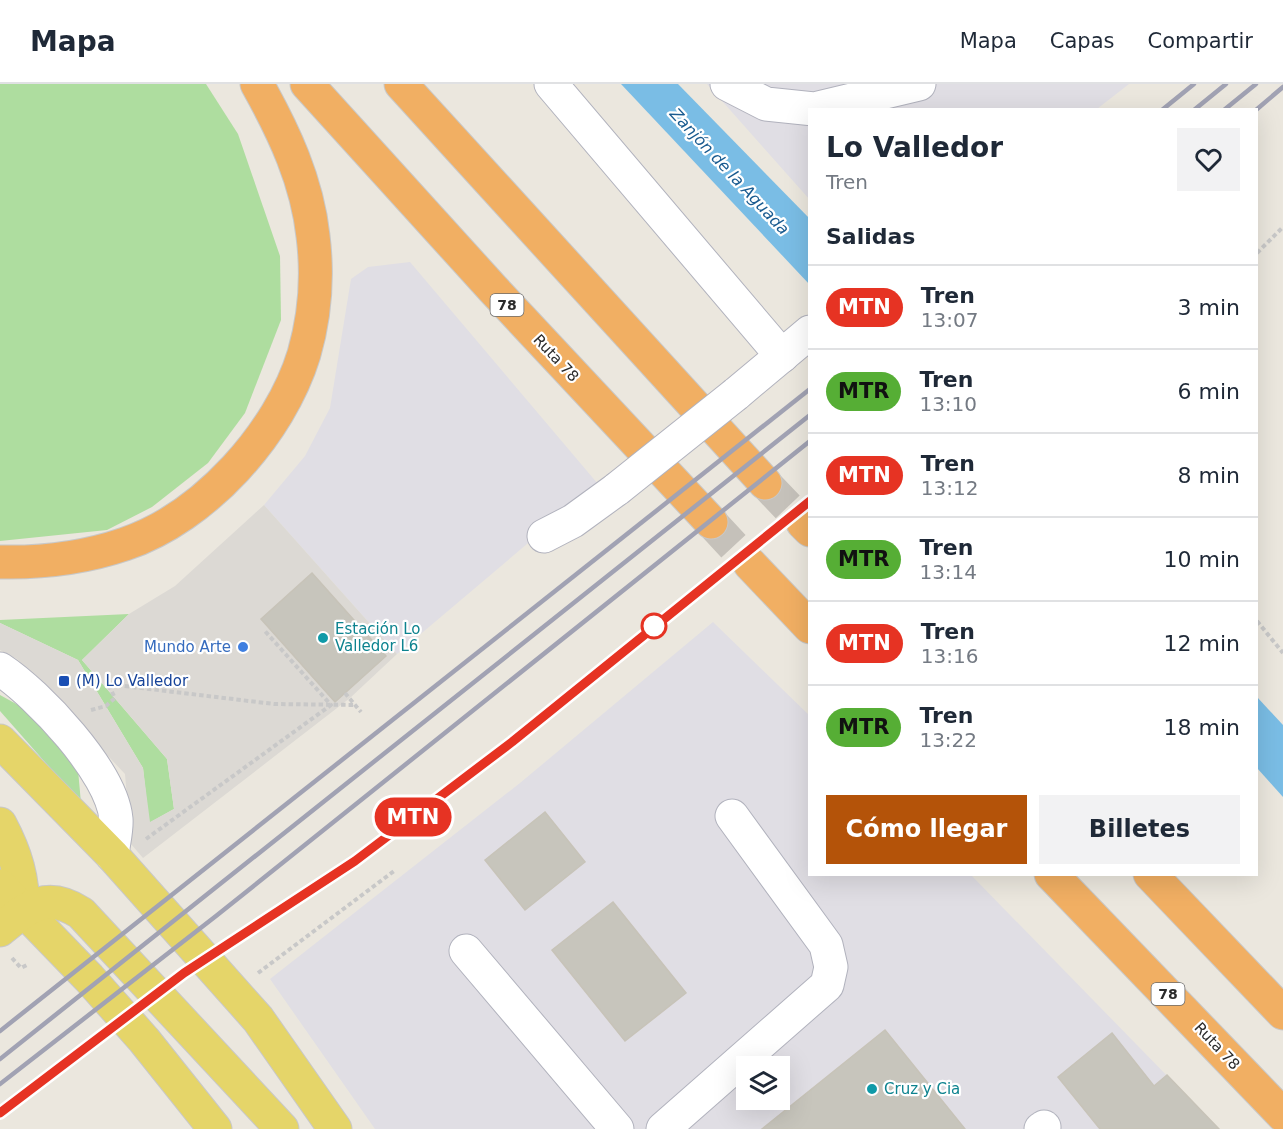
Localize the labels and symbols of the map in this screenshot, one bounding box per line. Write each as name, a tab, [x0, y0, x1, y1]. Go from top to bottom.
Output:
water label: Zanjón de la Aguada	[665, 104, 793, 238]
road number: 78	[490, 294, 524, 316]
street label: Ruta 78	[530, 331, 582, 385]
unlabelled marker	[641, 613, 667, 639]
place label: Estación Lo Valledor L6	[335, 620, 421, 655]
marker: Estación Lo Valledor L6	[316, 631, 330, 645]
place label: Mundo Arte	[144, 638, 231, 656]
marker: Mundo Arte	[236, 640, 250, 654]
place label: (M) Lo Valledor	[76, 672, 189, 690]
marker: (M) Lo Valledor	[57, 674, 71, 688]
line badge: MTN	[378, 798, 448, 836]
road number: 78	[1152, 983, 1184, 1005]
street label: Ruta 78	[1191, 1019, 1243, 1073]
place label: Cruz y Cia	[884, 1080, 960, 1098]
marker: Cruz y Cia	[865, 1082, 879, 1096]

